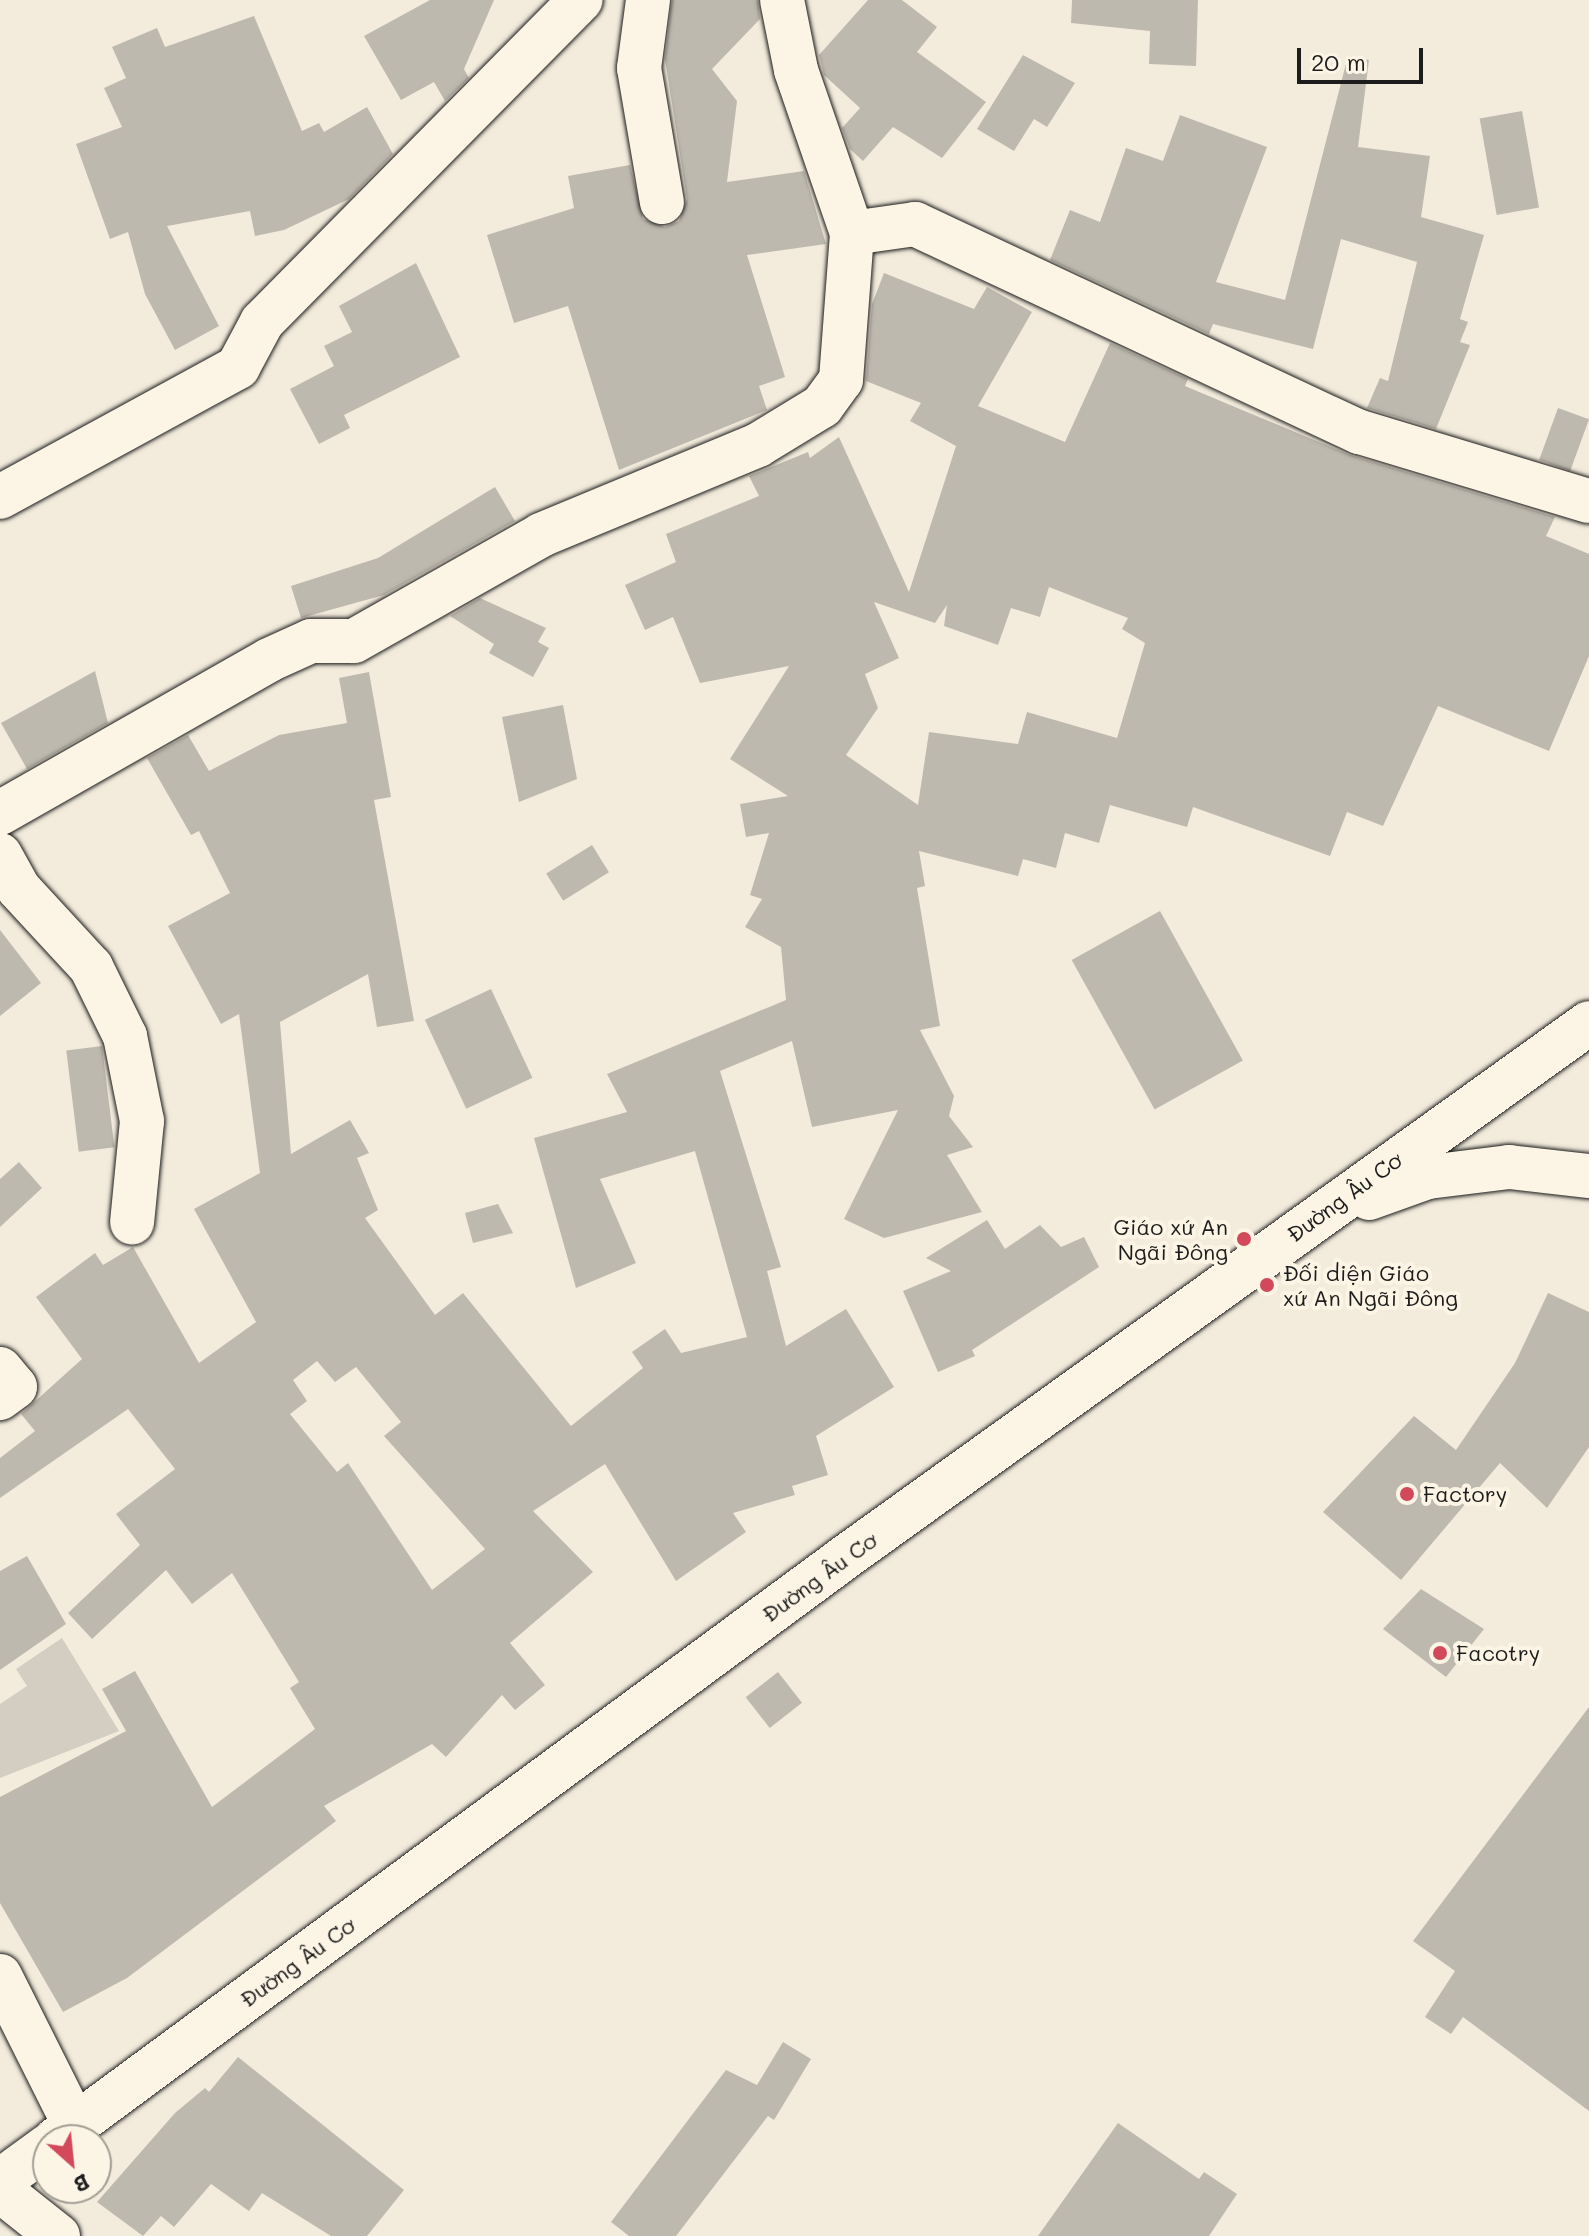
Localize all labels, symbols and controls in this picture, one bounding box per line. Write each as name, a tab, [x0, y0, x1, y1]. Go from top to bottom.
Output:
scale bar	[1301, 32, 1427, 82]
text: 20 m	[1311, 46, 1366, 77]
street label: Đường Âu Cơ	[1282, 1147, 1406, 1247]
place label: Giáo xứ An Ngãi Đông	[1113, 1213, 1228, 1264]
marker: Giáo xứ An Ngãi Đông	[1235, 1230, 1253, 1248]
place label: Đối diện Giáo xứ An Ngãi Đông	[1283, 1259, 1458, 1310]
marker: Đối diện Giáo xứ An Ngãi Đông	[1258, 1276, 1276, 1294]
place label: Factory	[1423, 1481, 1507, 1507]
marker: Factory	[1398, 1485, 1416, 1503]
street label: Đường Âu Cơ	[757, 1527, 881, 1627]
place label: Facotry	[1456, 1640, 1540, 1666]
marker: Facotry	[1431, 1644, 1449, 1662]
street label: Đường Âu Cơ	[235, 1912, 359, 2012]
north arrow	[32, 2124, 112, 2204]
text: B	[69, 2168, 95, 2200]

